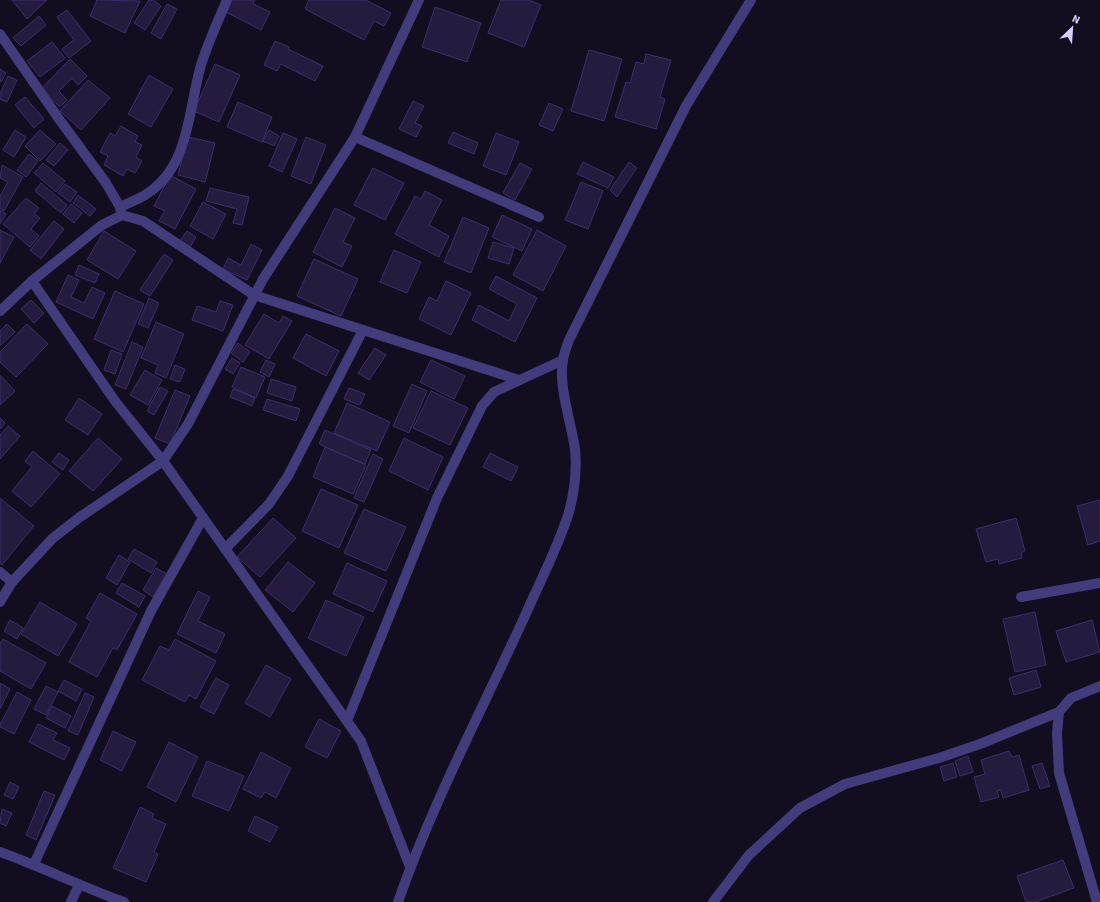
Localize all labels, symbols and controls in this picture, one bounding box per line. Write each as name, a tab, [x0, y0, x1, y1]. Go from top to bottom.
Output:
north arrow	[1052, 8, 1092, 48]
text: N	[1070, 11, 1083, 28]

